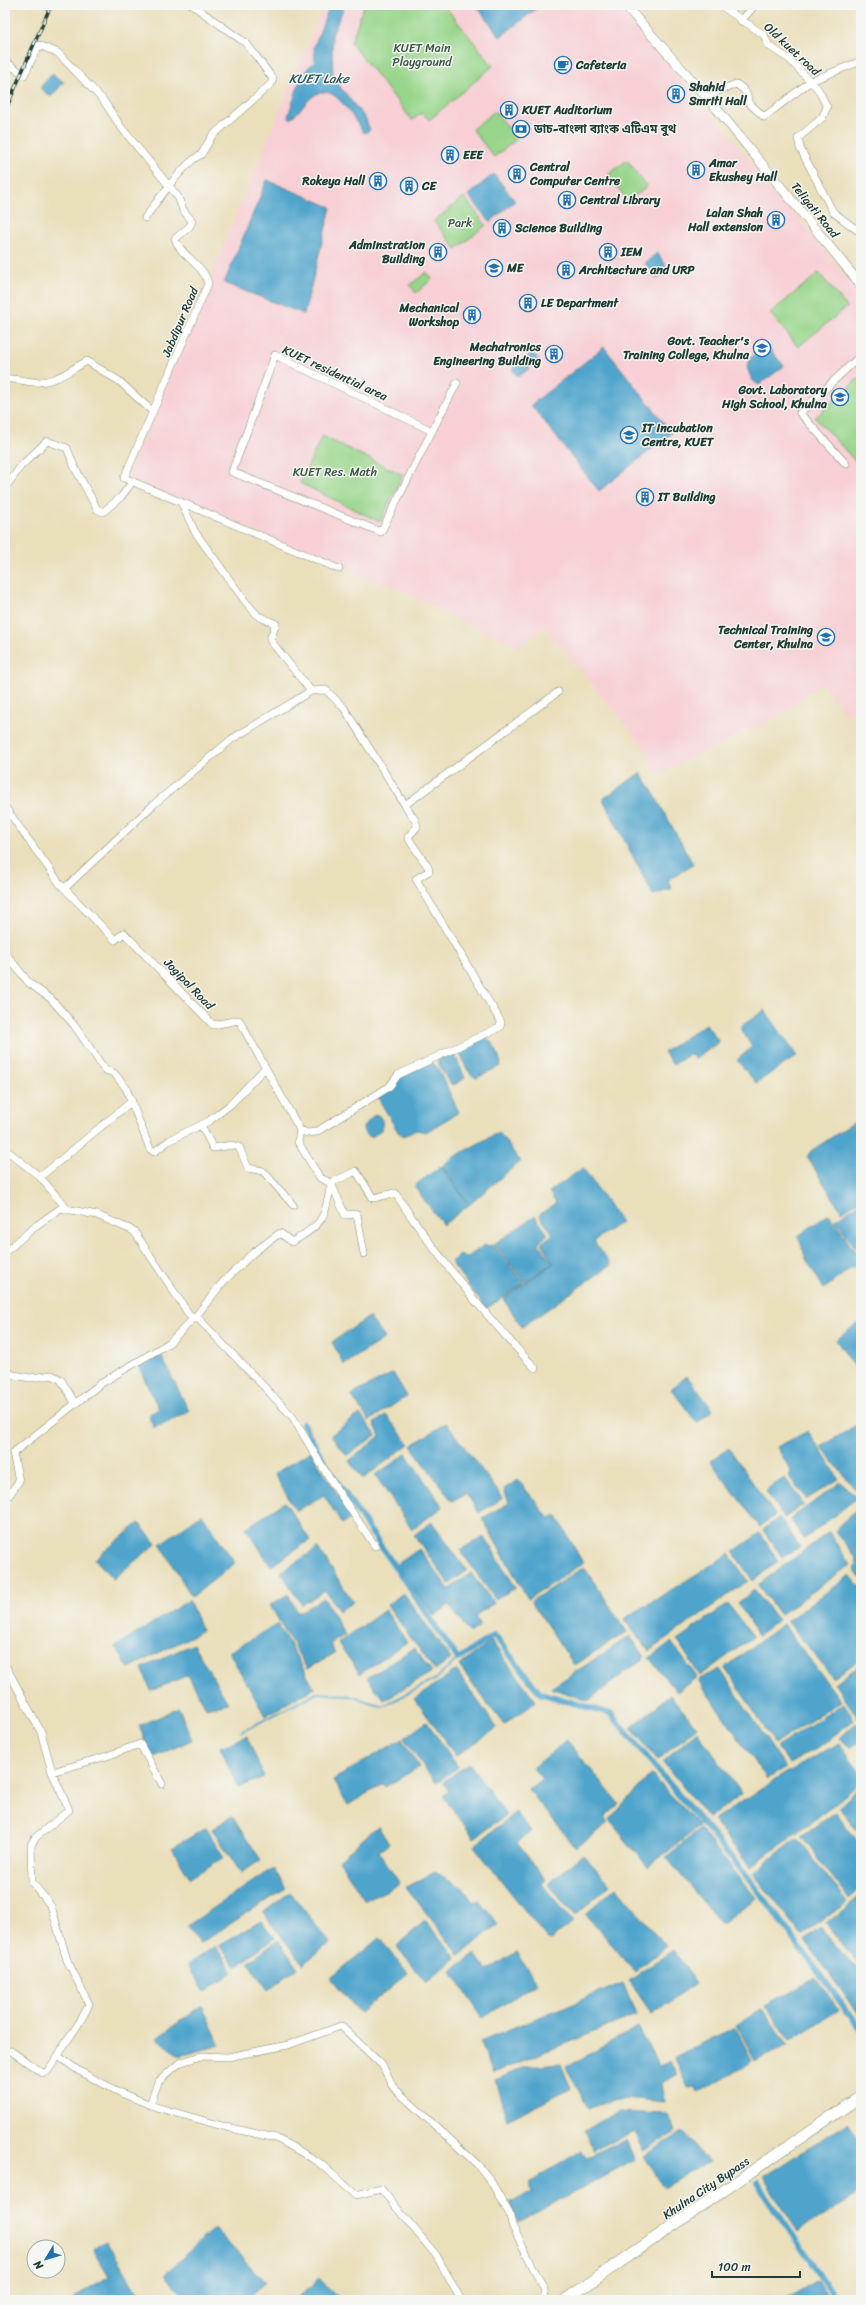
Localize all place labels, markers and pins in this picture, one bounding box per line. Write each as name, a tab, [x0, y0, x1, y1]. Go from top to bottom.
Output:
place label: Cafeteria	[575, 54, 627, 76]
cafe icon: Cafeteria	[553, 55, 573, 75]
place label: Shahid Smriti Hall	[688, 76, 747, 112]
building icon: Shahid Smriti Hall	[666, 84, 686, 104]
place label: KUET Auditorium	[521, 99, 613, 121]
building icon: KUET Auditorium	[499, 100, 519, 120]
place label: ডাচ-বাংলা ব্যাংক এটিএম বুথ	[533, 118, 677, 140]
bank icon: ডাচ-বাংলা ব্যাংক এটিএম বুথ	[511, 119, 531, 139]
place label: EEE	[463, 144, 484, 166]
building icon: EEE	[440, 145, 460, 165]
place label: Amar Ekushey Hall	[708, 152, 778, 188]
place label: Central Computer Centre	[529, 156, 621, 192]
building icon: Amar Ekushey Hall	[686, 160, 706, 180]
building icon: Central Computer Centre	[507, 164, 527, 184]
place label: Rokeya Hall	[301, 170, 366, 192]
building icon: Rokeya Hall	[368, 171, 388, 191]
place label: CE	[421, 175, 437, 197]
building icon: CE	[399, 176, 419, 196]
place label: Central Library	[579, 189, 661, 211]
building icon: Central Library	[557, 190, 577, 210]
place label: Lalan Shah Hall extension	[687, 202, 764, 238]
building icon: Lalan Shah Hall extension	[766, 210, 786, 230]
place label: Science Building	[514, 217, 603, 239]
building icon: Science Building	[492, 218, 512, 238]
place label: Adminstration Building	[348, 234, 426, 270]
place label: IEM	[620, 241, 642, 263]
building icon: Adminstration Building	[428, 242, 448, 262]
building icon: IEM	[598, 242, 618, 262]
place label: ME	[506, 257, 525, 279]
school or university icon: ME	[484, 258, 504, 278]
place label: Architecture and URP	[578, 259, 695, 281]
building icon: Architecture and URP	[556, 260, 576, 280]
place label: LE Department	[541, 292, 619, 314]
building icon: LE Department	[518, 293, 538, 313]
place label: Mechanical Workshop	[398, 297, 460, 333]
building icon: Mechanical Workshop	[462, 305, 482, 325]
place label: Govt. Teacher's Training College, Khulna	[623, 330, 750, 366]
place label: Mechatronics Engineering Building	[433, 336, 542, 372]
school or university icon: Govt. Teacher's Training College, Khulna	[752, 338, 772, 358]
building icon: Mechatronics Engineering Building	[544, 344, 564, 364]
place label: Govt. Laboratory High School, Khulna	[721, 379, 828, 415]
school or university icon: Govt. Laboratory High School, Khulna	[830, 387, 850, 407]
place label: IT Incubation Centre, KUET	[641, 417, 715, 453]
school or university icon: IT Incubation Centre, KUET	[619, 425, 639, 445]
place label: IT Building	[657, 486, 717, 508]
building icon: IT Building	[635, 487, 655, 507]
place label: Technical Training Center, Khulna	[718, 619, 813, 655]
school or university icon: Technical Training Center, Khulna	[816, 627, 836, 647]

